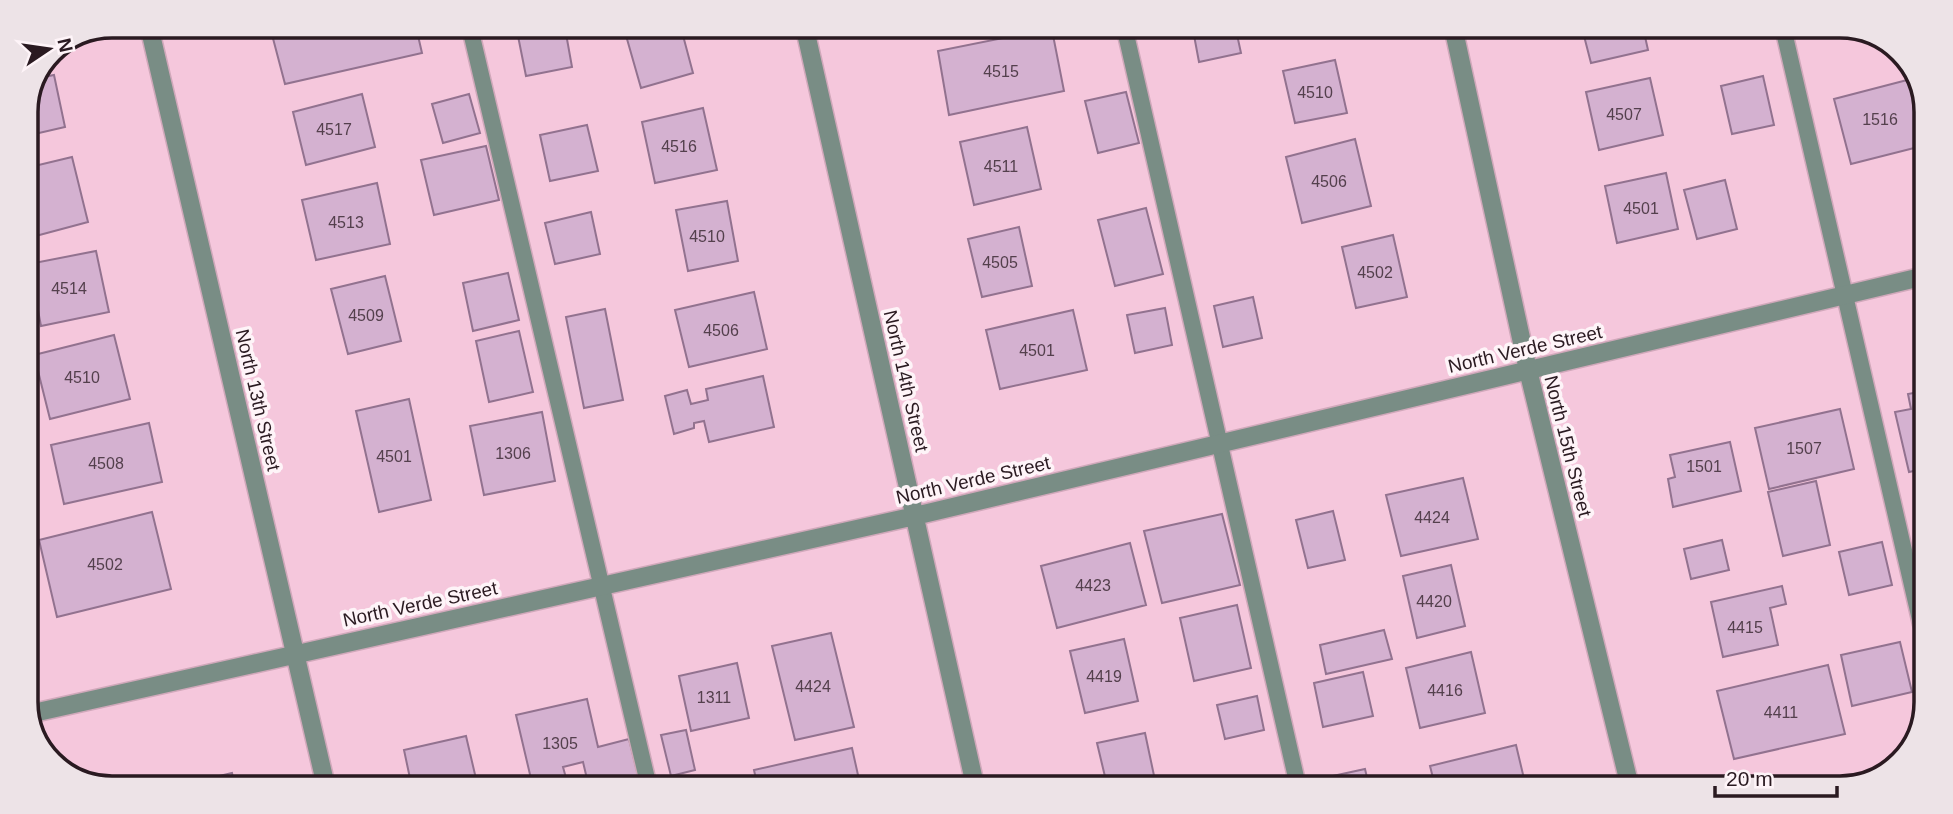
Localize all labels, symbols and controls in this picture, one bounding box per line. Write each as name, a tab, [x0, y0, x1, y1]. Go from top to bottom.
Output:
north arrow	[14, 14, 84, 84]
text: N	[53, 36, 77, 54]
house number: 4515	[983, 63, 1019, 80]
house number: 4510	[1297, 84, 1333, 101]
house number: 4507	[1606, 106, 1642, 123]
house number: 1516	[1862, 111, 1898, 128]
house number: 4517	[316, 121, 352, 138]
house number: 4516	[661, 138, 697, 155]
house number: 4511	[984, 158, 1018, 175]
house number: 4506	[1311, 173, 1347, 190]
house number: 4501	[1623, 200, 1659, 217]
house number: 4513	[328, 214, 364, 231]
house number: 4510	[689, 228, 725, 245]
house number: 4505	[982, 254, 1018, 271]
house number: 4502	[1357, 264, 1393, 281]
house number: 4514	[51, 280, 87, 297]
house number: 4509	[348, 307, 384, 324]
street label: North 14th Street	[879, 308, 933, 455]
street label: North Verde Street	[1446, 321, 1605, 377]
house number: 4506	[703, 322, 739, 339]
street label: North 13th Street	[231, 327, 285, 474]
house number: 4501	[1019, 342, 1055, 359]
house number: 4510	[64, 369, 100, 386]
street label: North 15th Street	[1540, 373, 1596, 519]
house number: 1507	[1786, 440, 1822, 457]
house number: 1306	[495, 445, 531, 462]
house number: 4501	[376, 448, 412, 465]
street label: North Verde Street	[894, 452, 1053, 508]
house number: 4508	[88, 455, 124, 472]
house number: 1501	[1686, 458, 1722, 475]
house number: 4424	[1414, 509, 1450, 526]
house number: 4502	[87, 556, 123, 573]
street label: North Verde Street	[341, 577, 500, 631]
house number: 4423	[1075, 577, 1111, 594]
house number: 4420	[1416, 593, 1452, 610]
house number: 4415	[1727, 619, 1763, 636]
house number: 4419	[1086, 668, 1122, 685]
house number: 4424	[795, 678, 831, 695]
house number: 4416	[1427, 682, 1463, 699]
house number: 1311	[697, 689, 731, 706]
house number: 4411	[1764, 704, 1798, 721]
house number: 1305	[542, 735, 578, 752]
scale bar	[1715, 754, 1838, 798]
text: 20 m	[1726, 767, 1773, 790]

